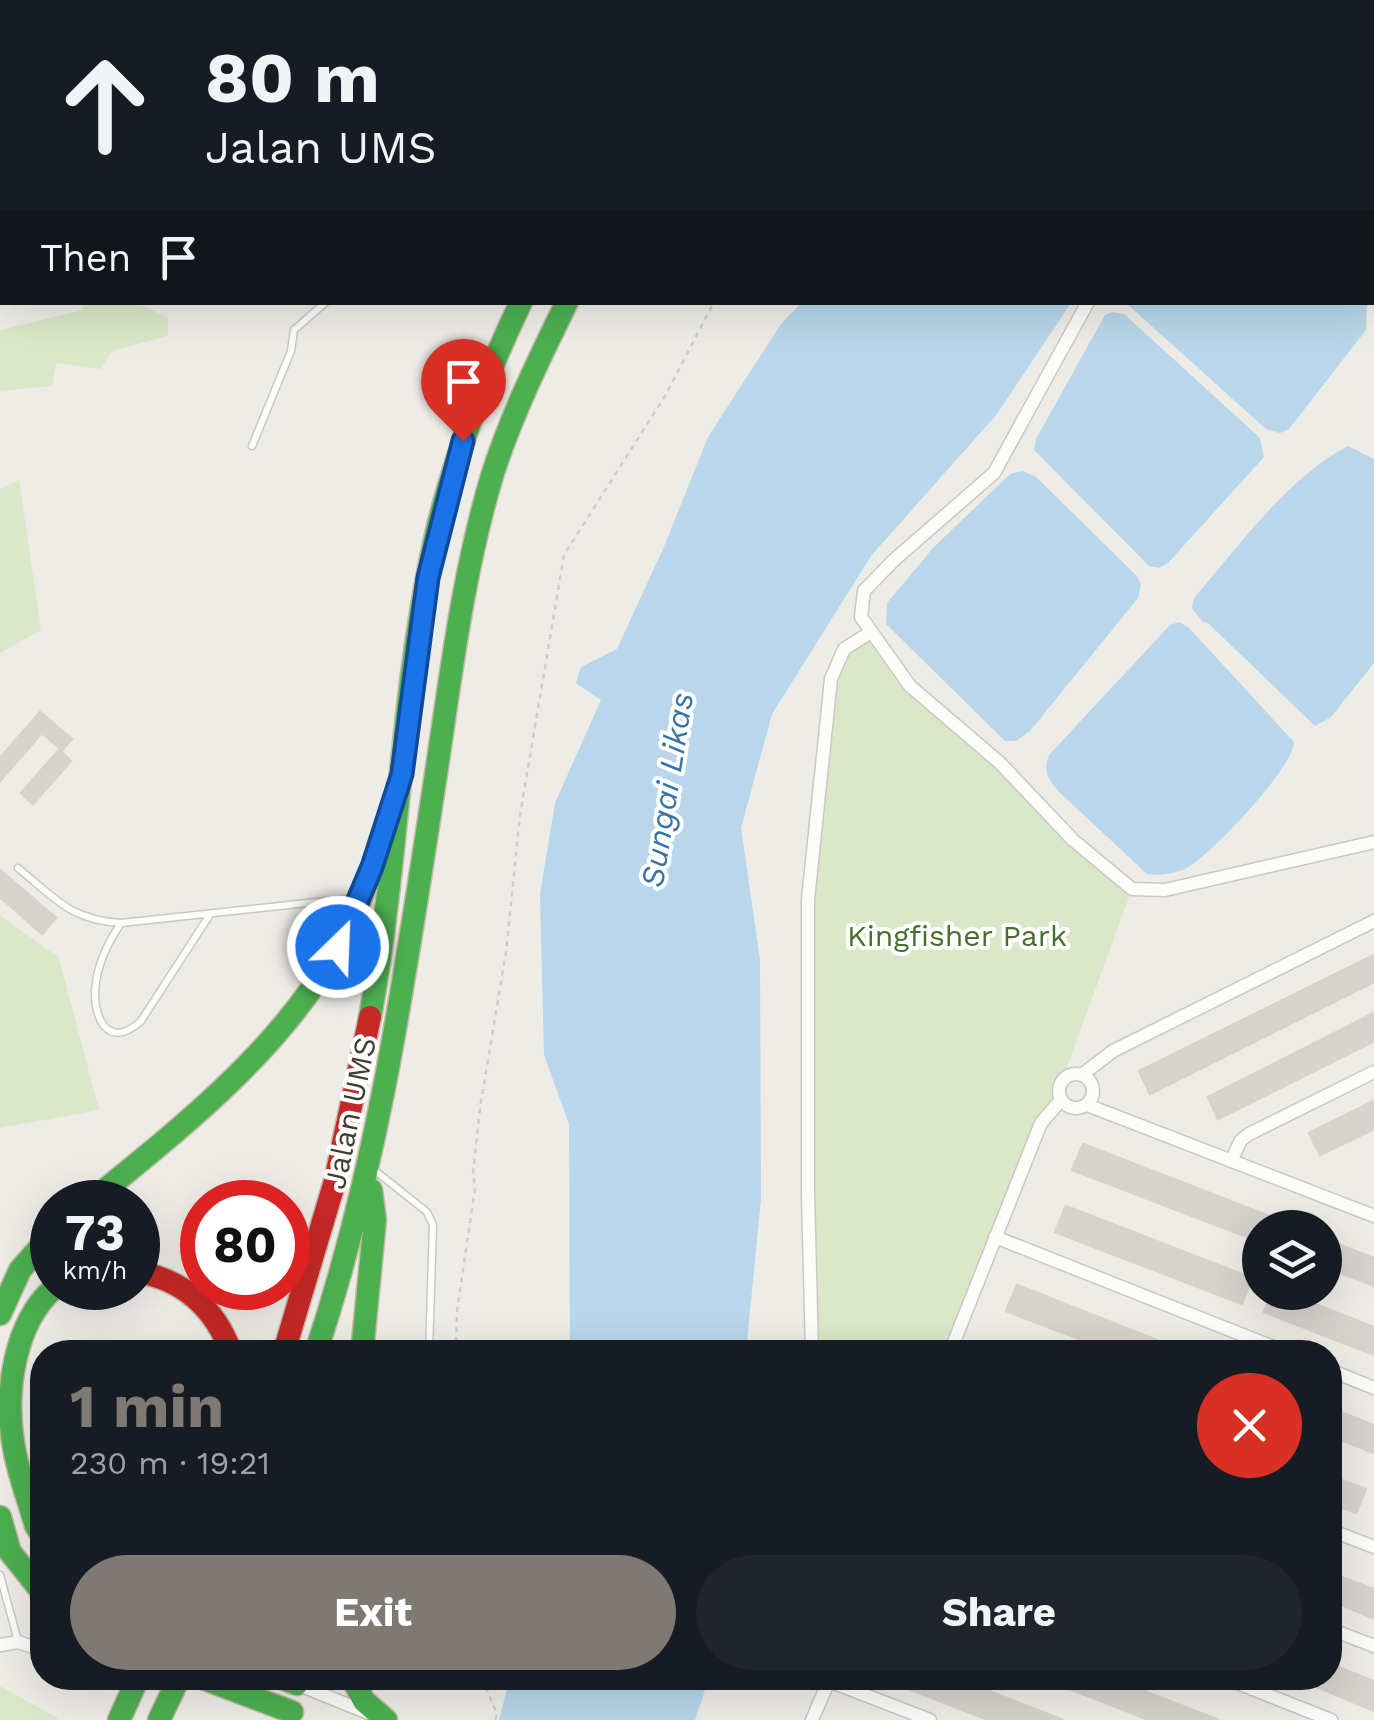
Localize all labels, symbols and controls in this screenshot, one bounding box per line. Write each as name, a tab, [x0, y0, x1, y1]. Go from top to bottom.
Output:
text: 80 m	[205, 37, 380, 119]
icon: ahead	[40, 40, 170, 170]
text: Jalan UMS	[205, 121, 437, 174]
icon: arrive	[151, 230, 206, 285]
text: Then	[40, 236, 131, 280]
pin	[421, 339, 506, 442]
icon: arrive	[436, 354, 491, 409]
water label: Sungai Likas	[633, 690, 701, 890]
position arrow	[286, 895, 390, 999]
park label: Kingfisher Park	[847, 918, 1067, 953]
street label: Jalan UMS	[317, 1034, 383, 1192]
speed limit sign: 80	[180, 1180, 310, 1310]
text: 73	[65, 1203, 125, 1262]
map controls	[1242, 1210, 1342, 1310]
button: layers	[1242, 1210, 1342, 1310]
text: km/h	[63, 1256, 127, 1285]
text: 1 min	[70, 1371, 224, 1442]
button: close	[1197, 1373, 1302, 1478]
text: 230 m · 19:21	[70, 1444, 270, 1482]
button: Exit	[70, 1555, 676, 1670]
button: Share	[696, 1555, 1302, 1670]

